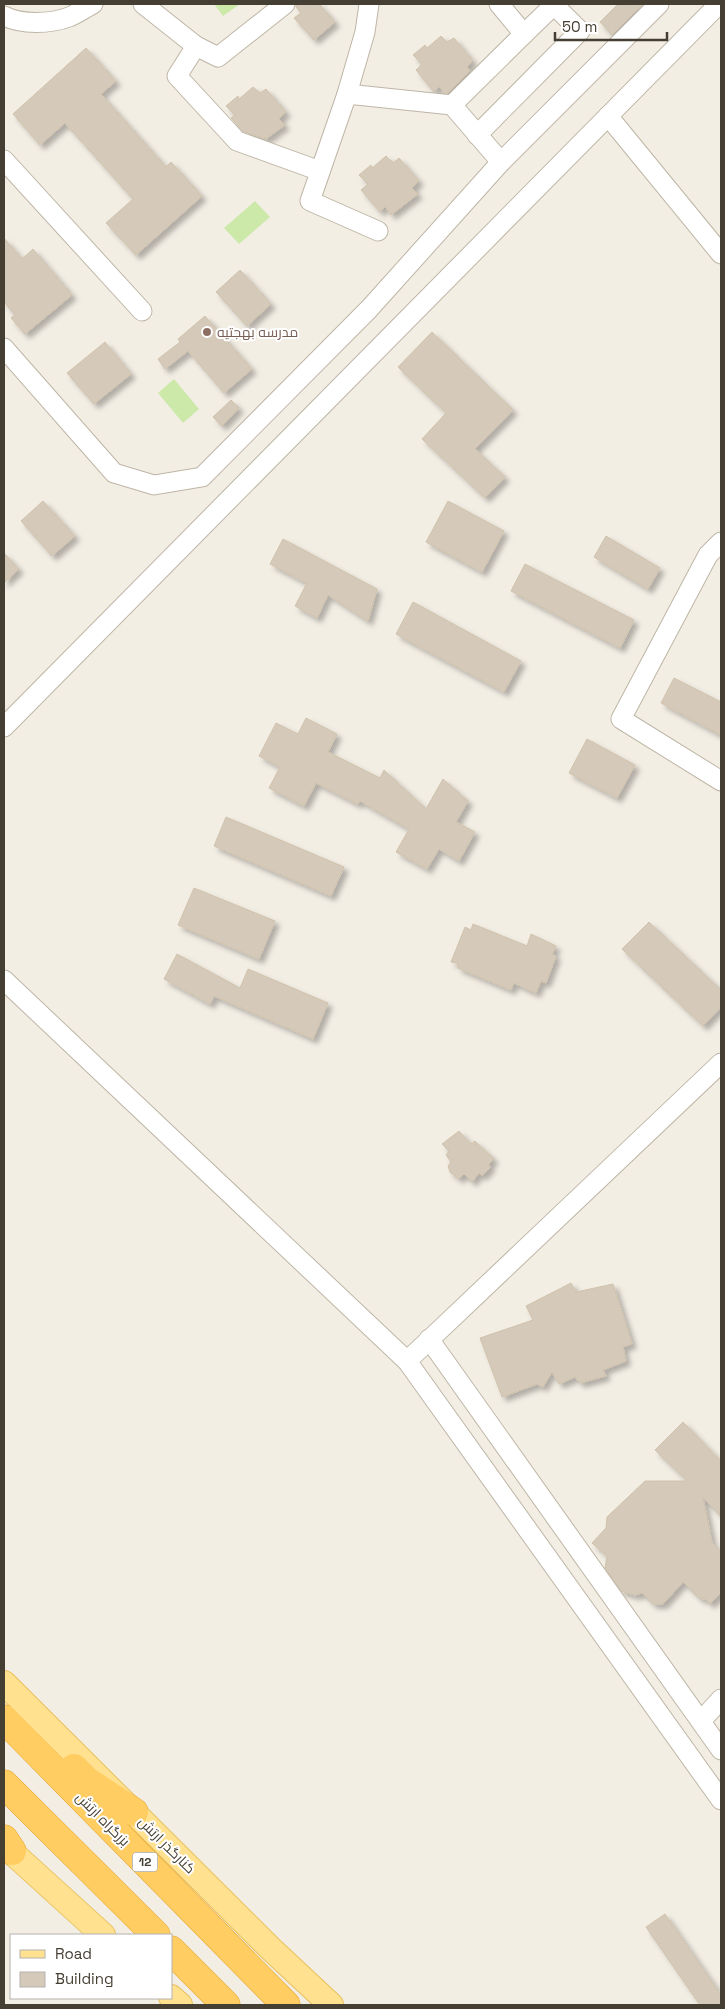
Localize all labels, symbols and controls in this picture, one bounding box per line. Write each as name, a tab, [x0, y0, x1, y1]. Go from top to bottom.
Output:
scale bar	[555, 10, 668, 42]
text: 50 m	[562, 17, 597, 36]
place label: مدرسه بهجتیه	[217, 323, 298, 341]
marker: مدرسه بهجتیه	[201, 326, 213, 338]
street label: بزرگراه ارتش	[72, 1788, 134, 1850]
street label: کنارگذر ارتش	[135, 1813, 199, 1877]
road number: 12	[132, 1852, 158, 1871]
legend	[10, 1934, 172, 1999]
text: Road	[55, 1944, 92, 1963]
text: Building	[55, 1969, 114, 1988]

